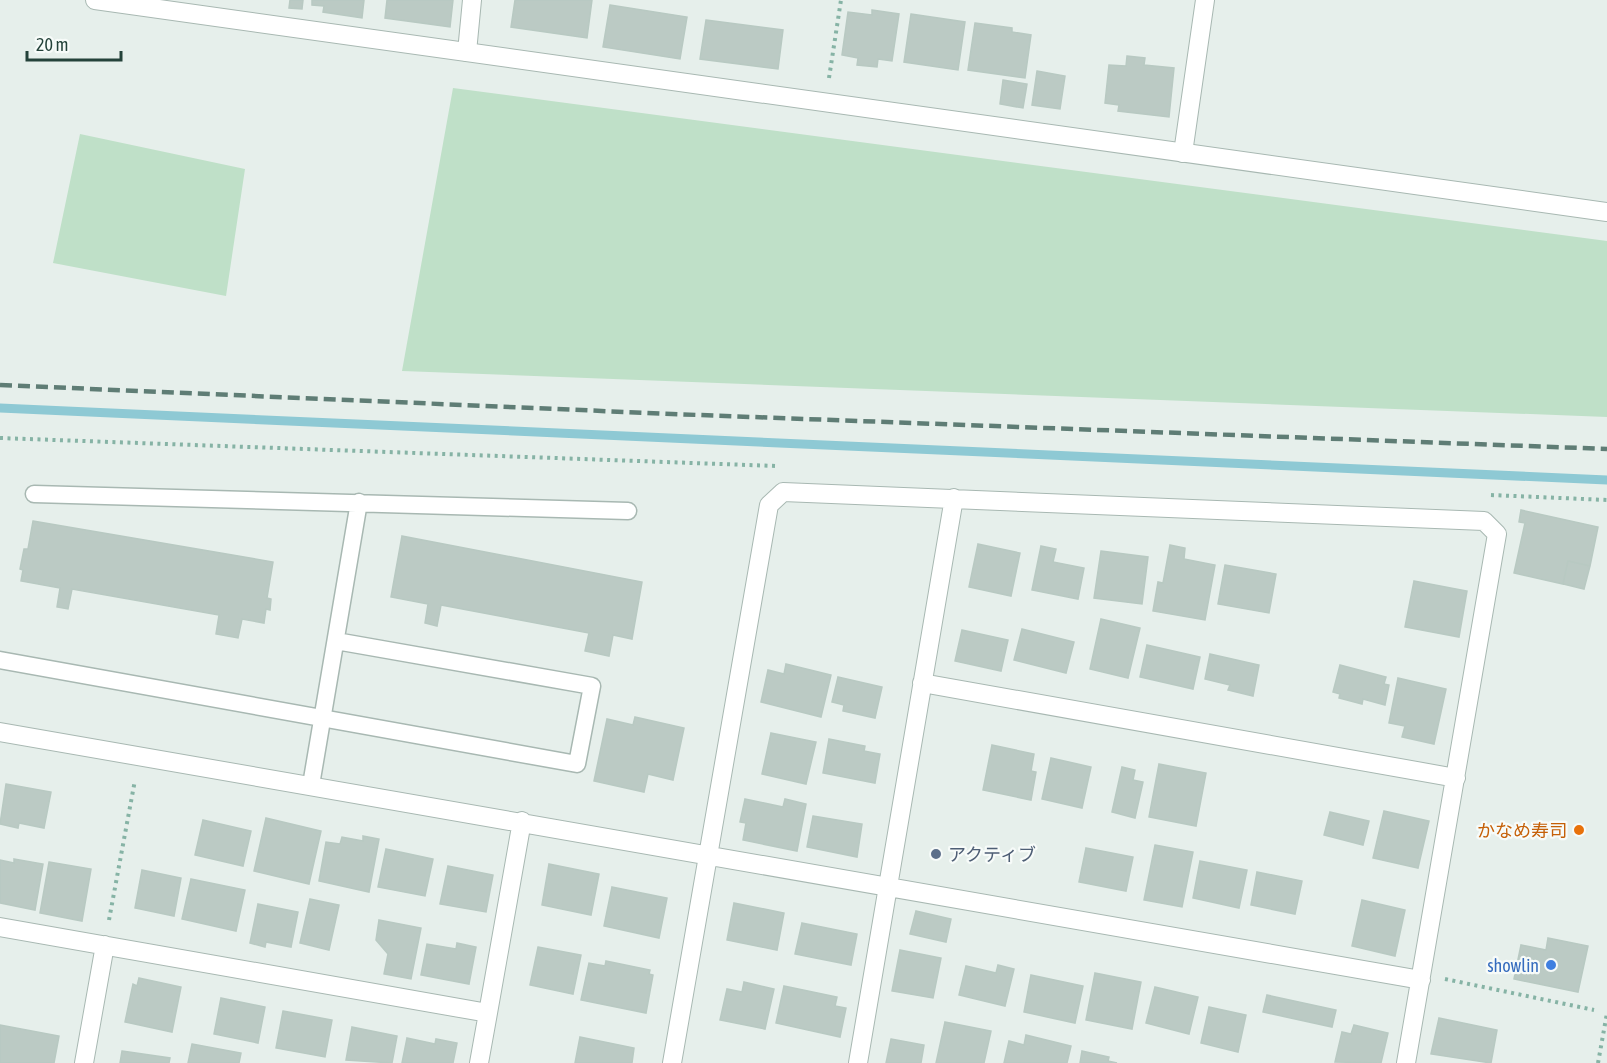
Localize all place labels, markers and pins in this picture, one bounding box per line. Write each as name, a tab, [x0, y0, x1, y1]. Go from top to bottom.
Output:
place label: かなめ寿司	[1477, 820, 1567, 841]
marker: かなめ寿司	[1572, 823, 1586, 837]
place label: アクティブ	[948, 844, 1036, 865]
marker: アクティブ	[929, 847, 943, 861]
place label: showlin	[1487, 955, 1539, 976]
marker: showlin	[1544, 958, 1558, 972]

